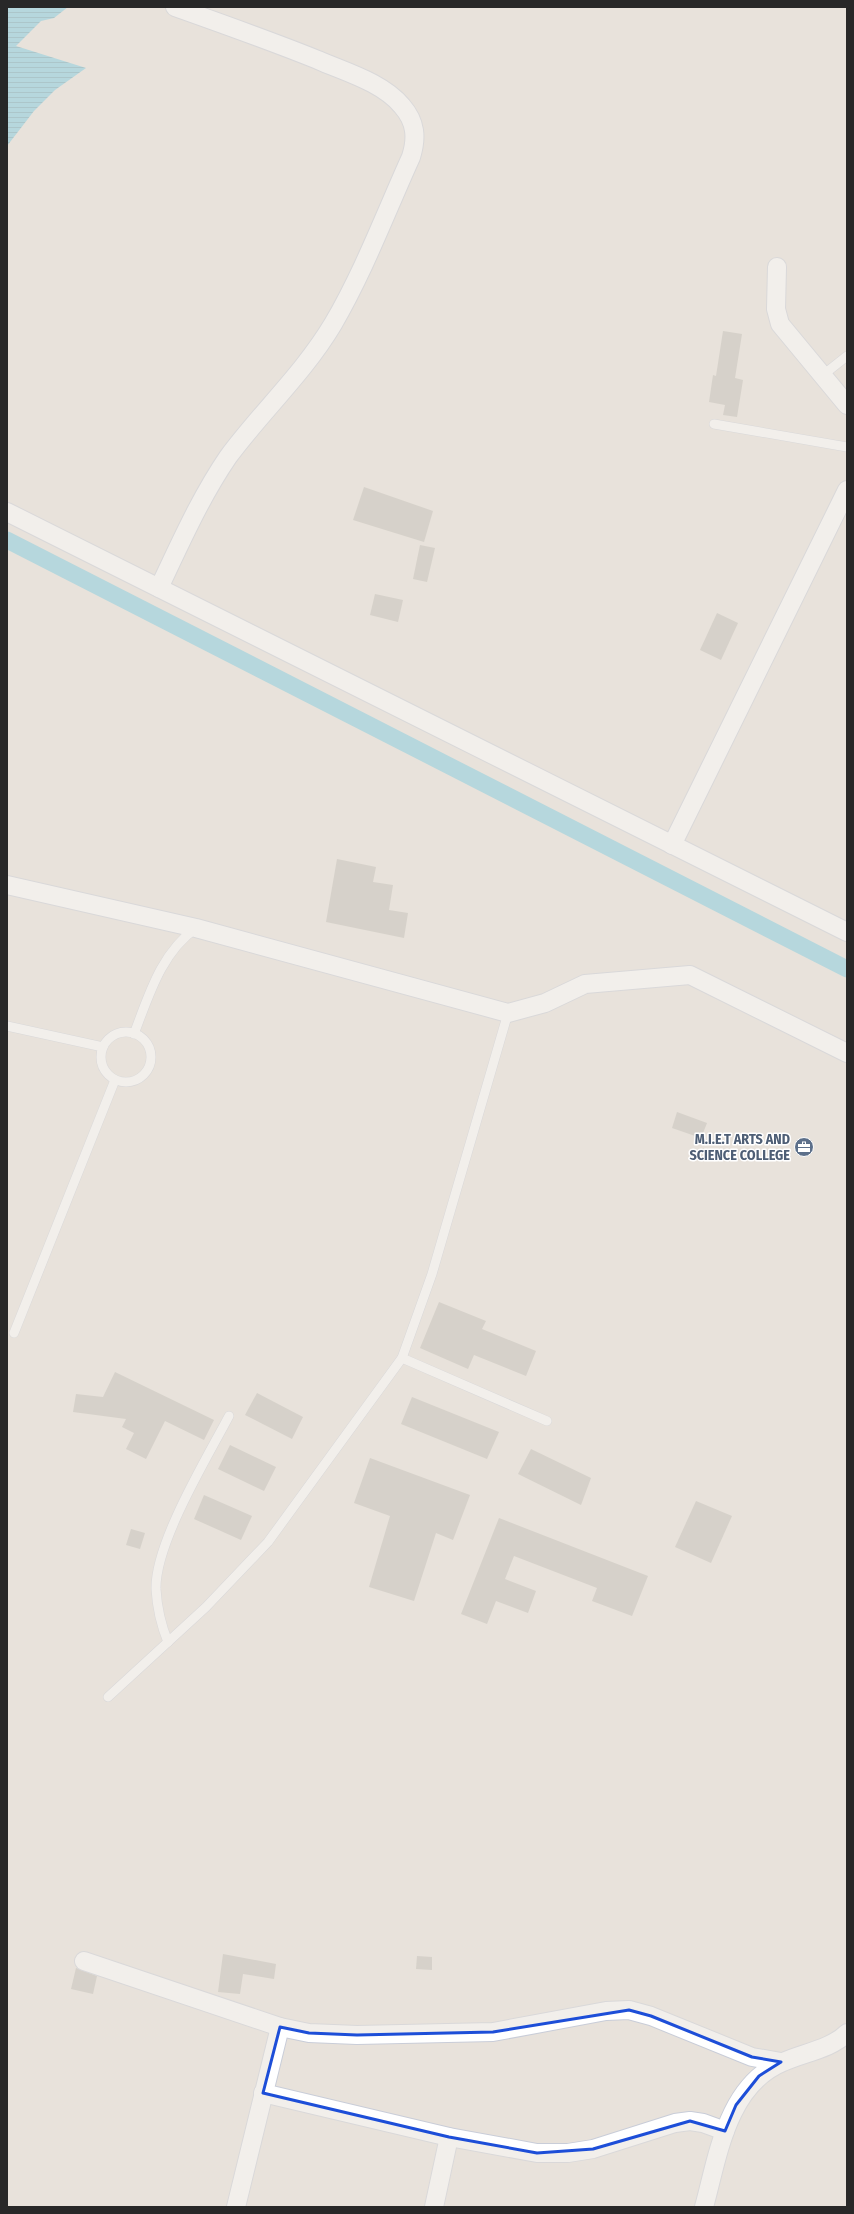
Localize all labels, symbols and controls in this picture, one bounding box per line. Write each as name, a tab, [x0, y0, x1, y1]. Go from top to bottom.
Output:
place label: M.I.E.T ARTS AND SCIENCE COLLEGE	[689, 1131, 790, 1164]
office icon: M.I.E.T ARTS AND SCIENCE COLLEGE	[793, 1136, 815, 1158]

